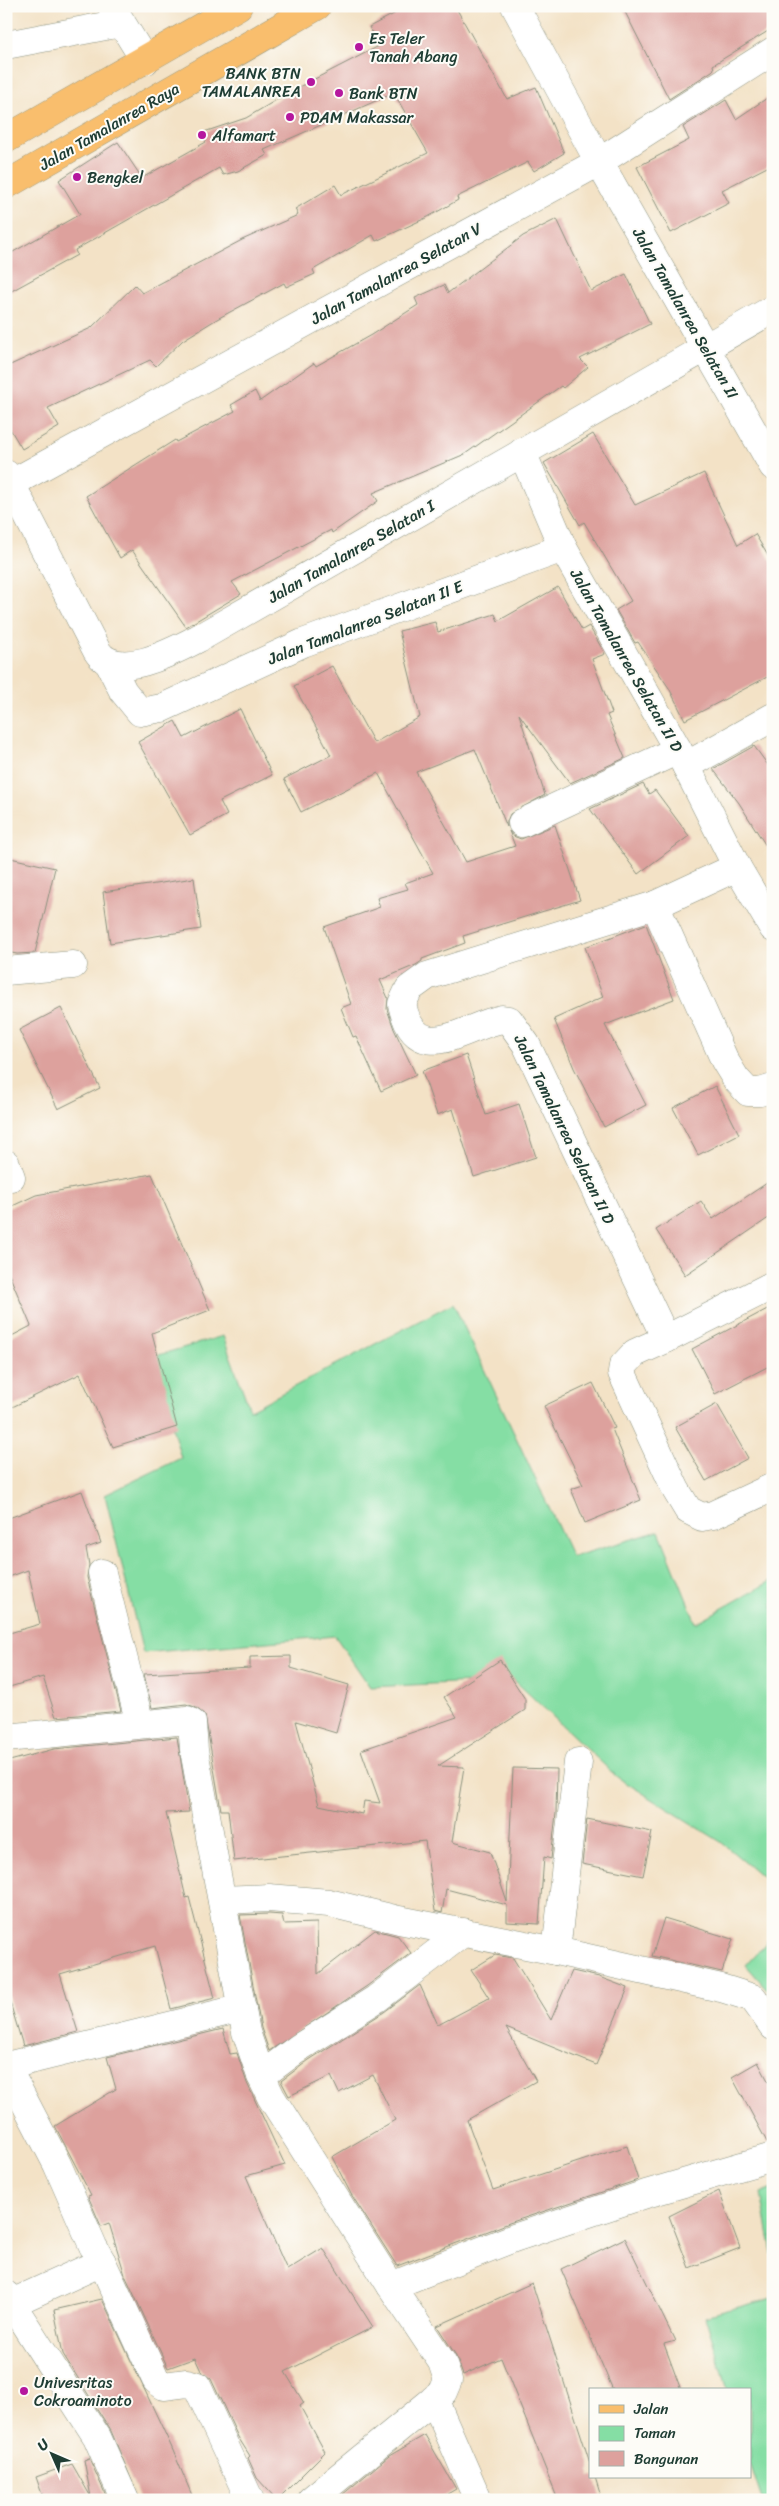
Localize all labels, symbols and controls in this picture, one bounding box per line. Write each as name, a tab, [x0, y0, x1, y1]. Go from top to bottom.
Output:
place label: Es Teler Tanah Abang	[369, 24, 457, 71]
marker: Es Teler Tanah Abang	[353, 41, 365, 53]
place label: BANK BTN TAMALANREA	[202, 59, 301, 106]
street label: Jalan Tamalanrea Raya	[33, 74, 185, 179]
marker: BANK BTN TAMALANREA	[305, 76, 317, 88]
place label: Bank BTN	[349, 79, 418, 108]
marker: Bank BTN	[333, 87, 345, 99]
place label: PDAM Makassar	[300, 103, 414, 132]
marker: PDAM Makassar	[284, 111, 296, 123]
place label: Alfamart	[211, 121, 276, 150]
marker: Alfamart	[196, 129, 208, 141]
place label: Bengkel	[87, 163, 144, 192]
marker: Bengkel	[71, 171, 83, 183]
street label: Jalan Tamalanrea Selatan V	[304, 214, 488, 333]
street label: Jalan Tamalanrea Selatan II	[624, 221, 747, 405]
street label: Jalan Tamalanrea Selatan I	[261, 491, 442, 612]
street label: Jalan Tamalanrea Selatan II D	[562, 562, 691, 758]
street label: Jalan Tamalanrea Selatan II E	[262, 571, 468, 673]
street label: Jalan Tamalanrea Selatan II D	[506, 1029, 623, 1229]
place label: Univesritas Cokroaminoto	[34, 2368, 132, 2415]
marker: Univesritas Cokroaminoto	[18, 2385, 30, 2397]
legend	[589, 2388, 752, 2478]
text: Jalan	[633, 2396, 668, 2422]
text: Taman	[634, 2420, 676, 2446]
north arrow	[28, 2428, 78, 2478]
text: U	[31, 2433, 56, 2457]
text: Bangunan	[634, 2446, 698, 2472]

